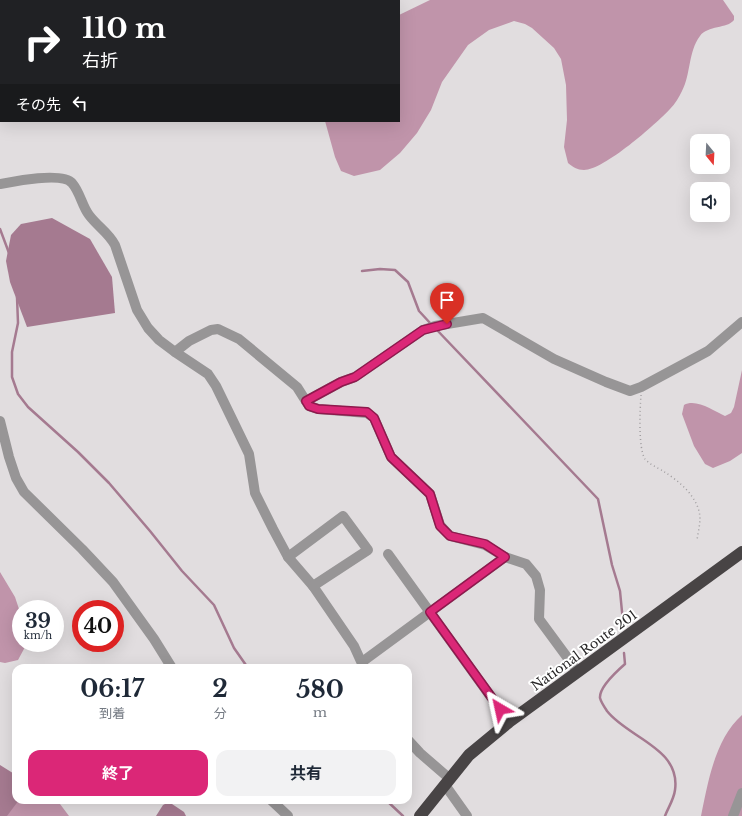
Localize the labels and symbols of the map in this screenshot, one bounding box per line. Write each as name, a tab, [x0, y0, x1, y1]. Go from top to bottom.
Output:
north arrow	[690, 134, 730, 174]
pin	[430, 283, 464, 324]
speed limit sign: 40	[72, 600, 124, 652]
street label: National Route 201	[528, 606, 641, 695]
position arrow	[479, 688, 521, 730]

